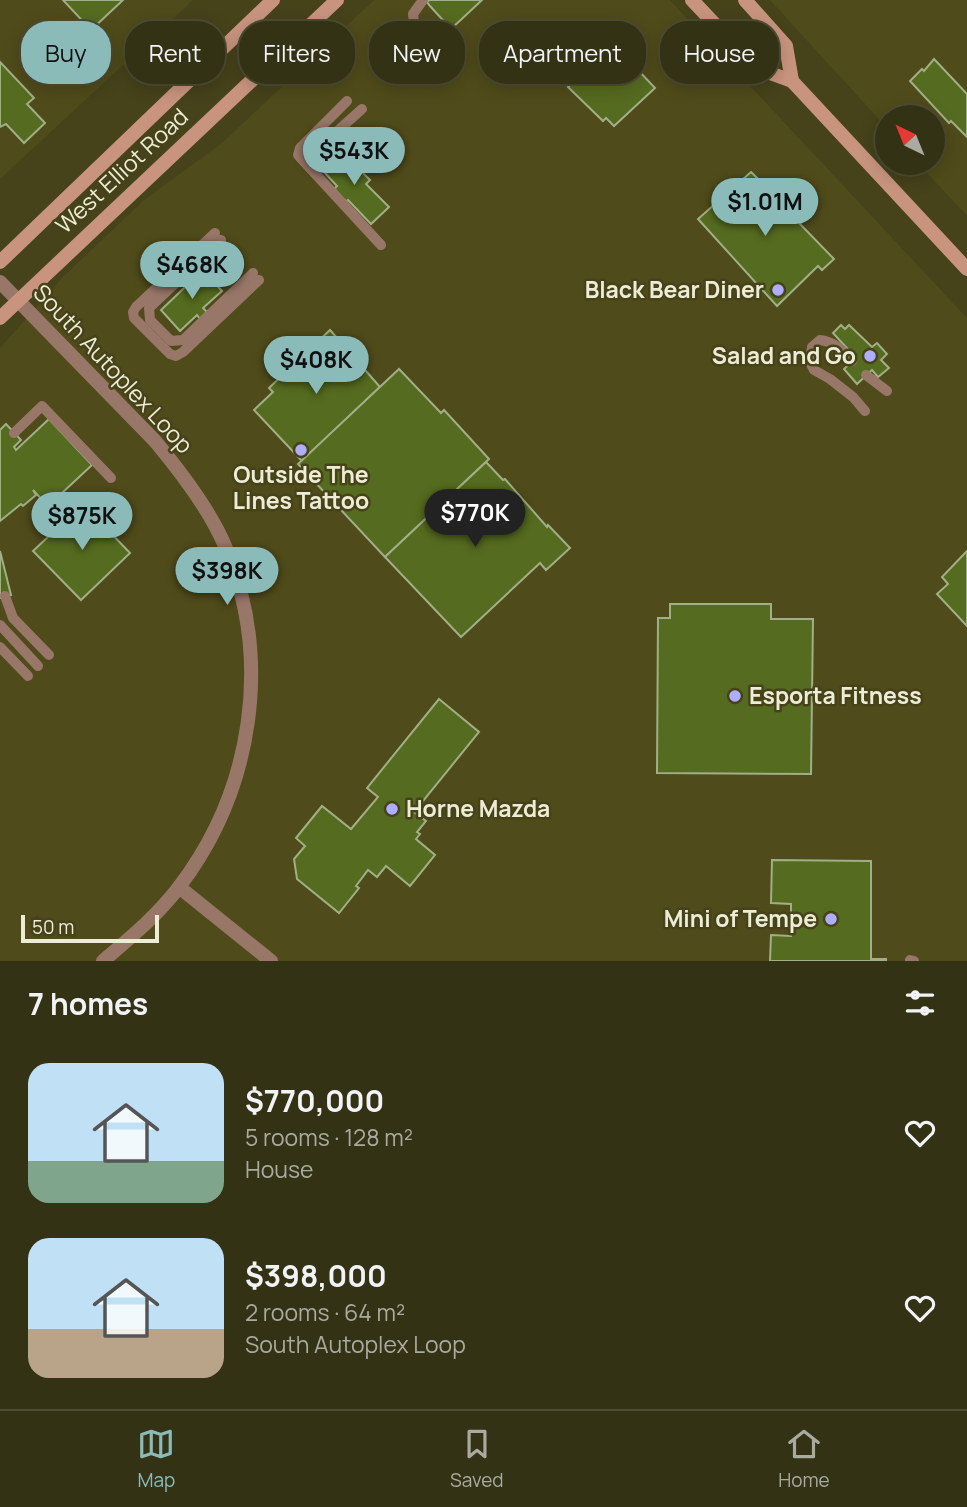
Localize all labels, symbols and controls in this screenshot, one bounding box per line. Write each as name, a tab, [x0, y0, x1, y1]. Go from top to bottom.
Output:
chip: Buy	[21, 21, 111, 84]
chip: Rent	[125, 21, 225, 84]
chip: Filters	[239, 21, 355, 84]
chip: New	[369, 21, 465, 84]
chip: Apartment	[479, 21, 646, 84]
chip: House	[660, 21, 779, 84]
street label: West Elliot Road	[48, 100, 195, 240]
north arrow	[875, 105, 945, 175]
map controls	[875, 105, 945, 175]
pin: $543K	[305, 128, 403, 187]
text: $543K	[319, 134, 389, 166]
pin: $1.01M	[708, 178, 822, 238]
text: $1.01M	[727, 185, 803, 217]
pin: $468K	[143, 242, 241, 301]
text: $468K	[156, 248, 228, 280]
place label: Black Bear Diner	[585, 273, 764, 305]
street label: South Autoplex Loop	[27, 277, 201, 460]
marker: Black Bear Diner	[770, 282, 786, 298]
pin: $408K	[267, 336, 365, 396]
place label: Salad and Go	[712, 339, 856, 371]
text: $408K	[280, 343, 352, 375]
marker: Salad and Go	[862, 348, 878, 364]
marker: Outside The Lines Tattoo	[293, 442, 309, 458]
place label: Outside The Lines Tattoo	[233, 458, 369, 516]
pin: $770K	[426, 490, 524, 549]
pin: $875K	[33, 492, 131, 552]
text: $770K	[440, 496, 510, 528]
text: $875K	[47, 499, 117, 531]
pin: $398K	[178, 548, 276, 607]
text: $398K	[191, 554, 263, 586]
place label: Esporta Fitness	[749, 679, 922, 711]
marker: Esporta Fitness	[727, 688, 743, 704]
place label: Horne Mazda	[406, 792, 550, 824]
marker: Horne Mazda	[384, 801, 400, 817]
place label: Mini of Tempe	[664, 902, 817, 934]
marker: Mini of Tempe	[823, 911, 839, 927]
scale bar	[21, 912, 159, 944]
text: 50 m	[32, 914, 74, 940]
text: 7 homes	[28, 983, 148, 1024]
icon: filters	[901, 984, 939, 1022]
text: $770,000	[245, 1080, 384, 1121]
icon: home	[84, 1091, 168, 1175]
icon: heart	[901, 1114, 939, 1152]
text: 5 rooms · 128 m²	[245, 1121, 413, 1153]
text: House	[245, 1153, 314, 1185]
text: $398,000	[245, 1255, 387, 1296]
icon: home	[84, 1266, 168, 1350]
icon: heart	[901, 1289, 939, 1327]
text: 2 rooms · 64 m²	[245, 1296, 405, 1328]
text: South Autoplex Loop	[245, 1328, 466, 1360]
tab: Map	[137, 1425, 175, 1493]
tab: Saved	[450, 1425, 504, 1493]
tab: Home	[778, 1425, 830, 1493]

